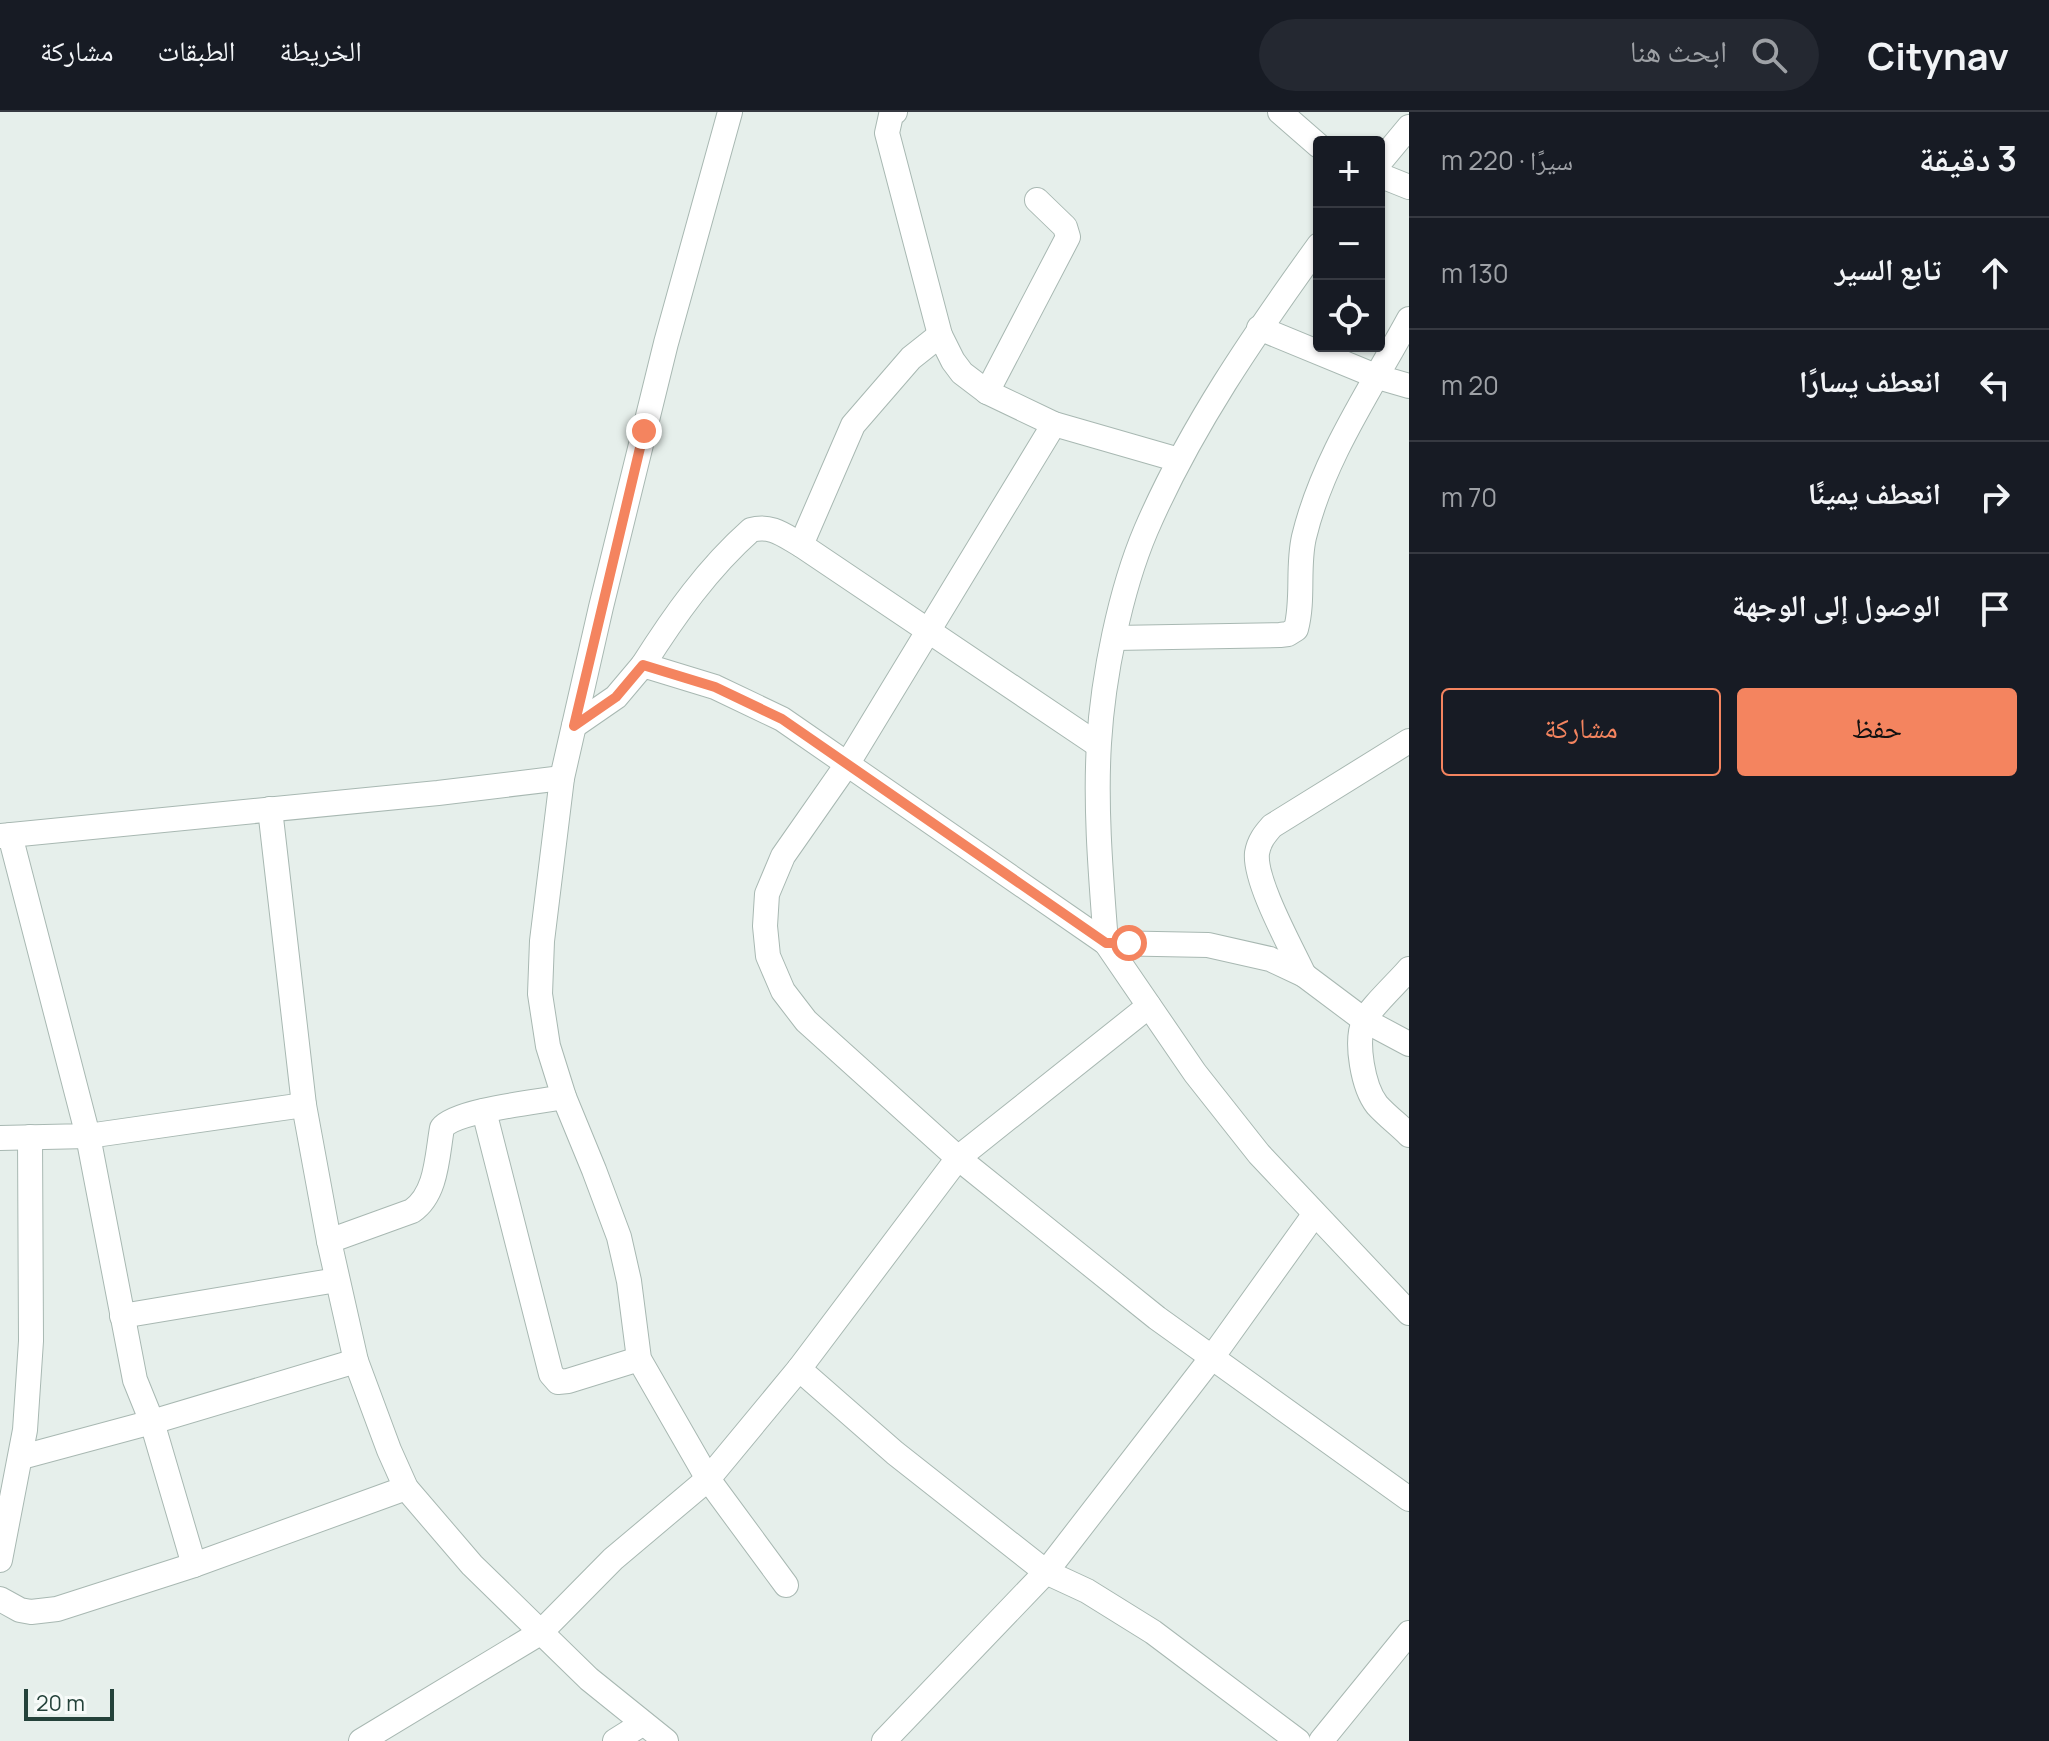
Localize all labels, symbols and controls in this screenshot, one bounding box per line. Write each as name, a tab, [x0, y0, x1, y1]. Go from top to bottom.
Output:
search box	[1259, 19, 1819, 91]
text: Citynav	[1867, 29, 2009, 81]
text: ابحث هنا	[1630, 30, 1727, 71]
text: مشاركة	[40, 31, 114, 69]
text: الطبقات	[158, 31, 235, 69]
text: الخريطة	[279, 31, 362, 69]
icon: search	[1747, 33, 1791, 77]
text: 3 دقيقة	[1919, 135, 2017, 181]
map controls	[1313, 136, 1385, 352]
button: +	[1313, 136, 1385, 208]
text: سيرًا · 220 m	[1441, 142, 1573, 178]
button: −	[1313, 208, 1385, 280]
text: تابع السير	[1835, 248, 1941, 289]
icon: ahead	[1973, 251, 2017, 295]
text: 130 m	[1441, 255, 1509, 291]
button: locate	[1313, 280, 1385, 352]
text: انعطف يسارًا	[1799, 360, 1941, 401]
icon: left	[1973, 363, 2017, 407]
text: 20 m	[1441, 367, 1499, 403]
route end	[626, 413, 662, 449]
text: انعطف يمينًا	[1808, 472, 1941, 513]
icon: right	[1973, 475, 2017, 519]
text: 70 m	[1441, 479, 1497, 515]
text: الوصول إلى الوجهة	[1732, 584, 1941, 625]
icon: arrive	[1973, 587, 2017, 631]
button: مشاركة	[1441, 688, 1721, 776]
button: حفظ	[1737, 688, 2017, 776]
route start	[1111, 925, 1147, 961]
scale bar	[24, 1685, 114, 1721]
text: 20 m	[36, 1688, 85, 1718]

